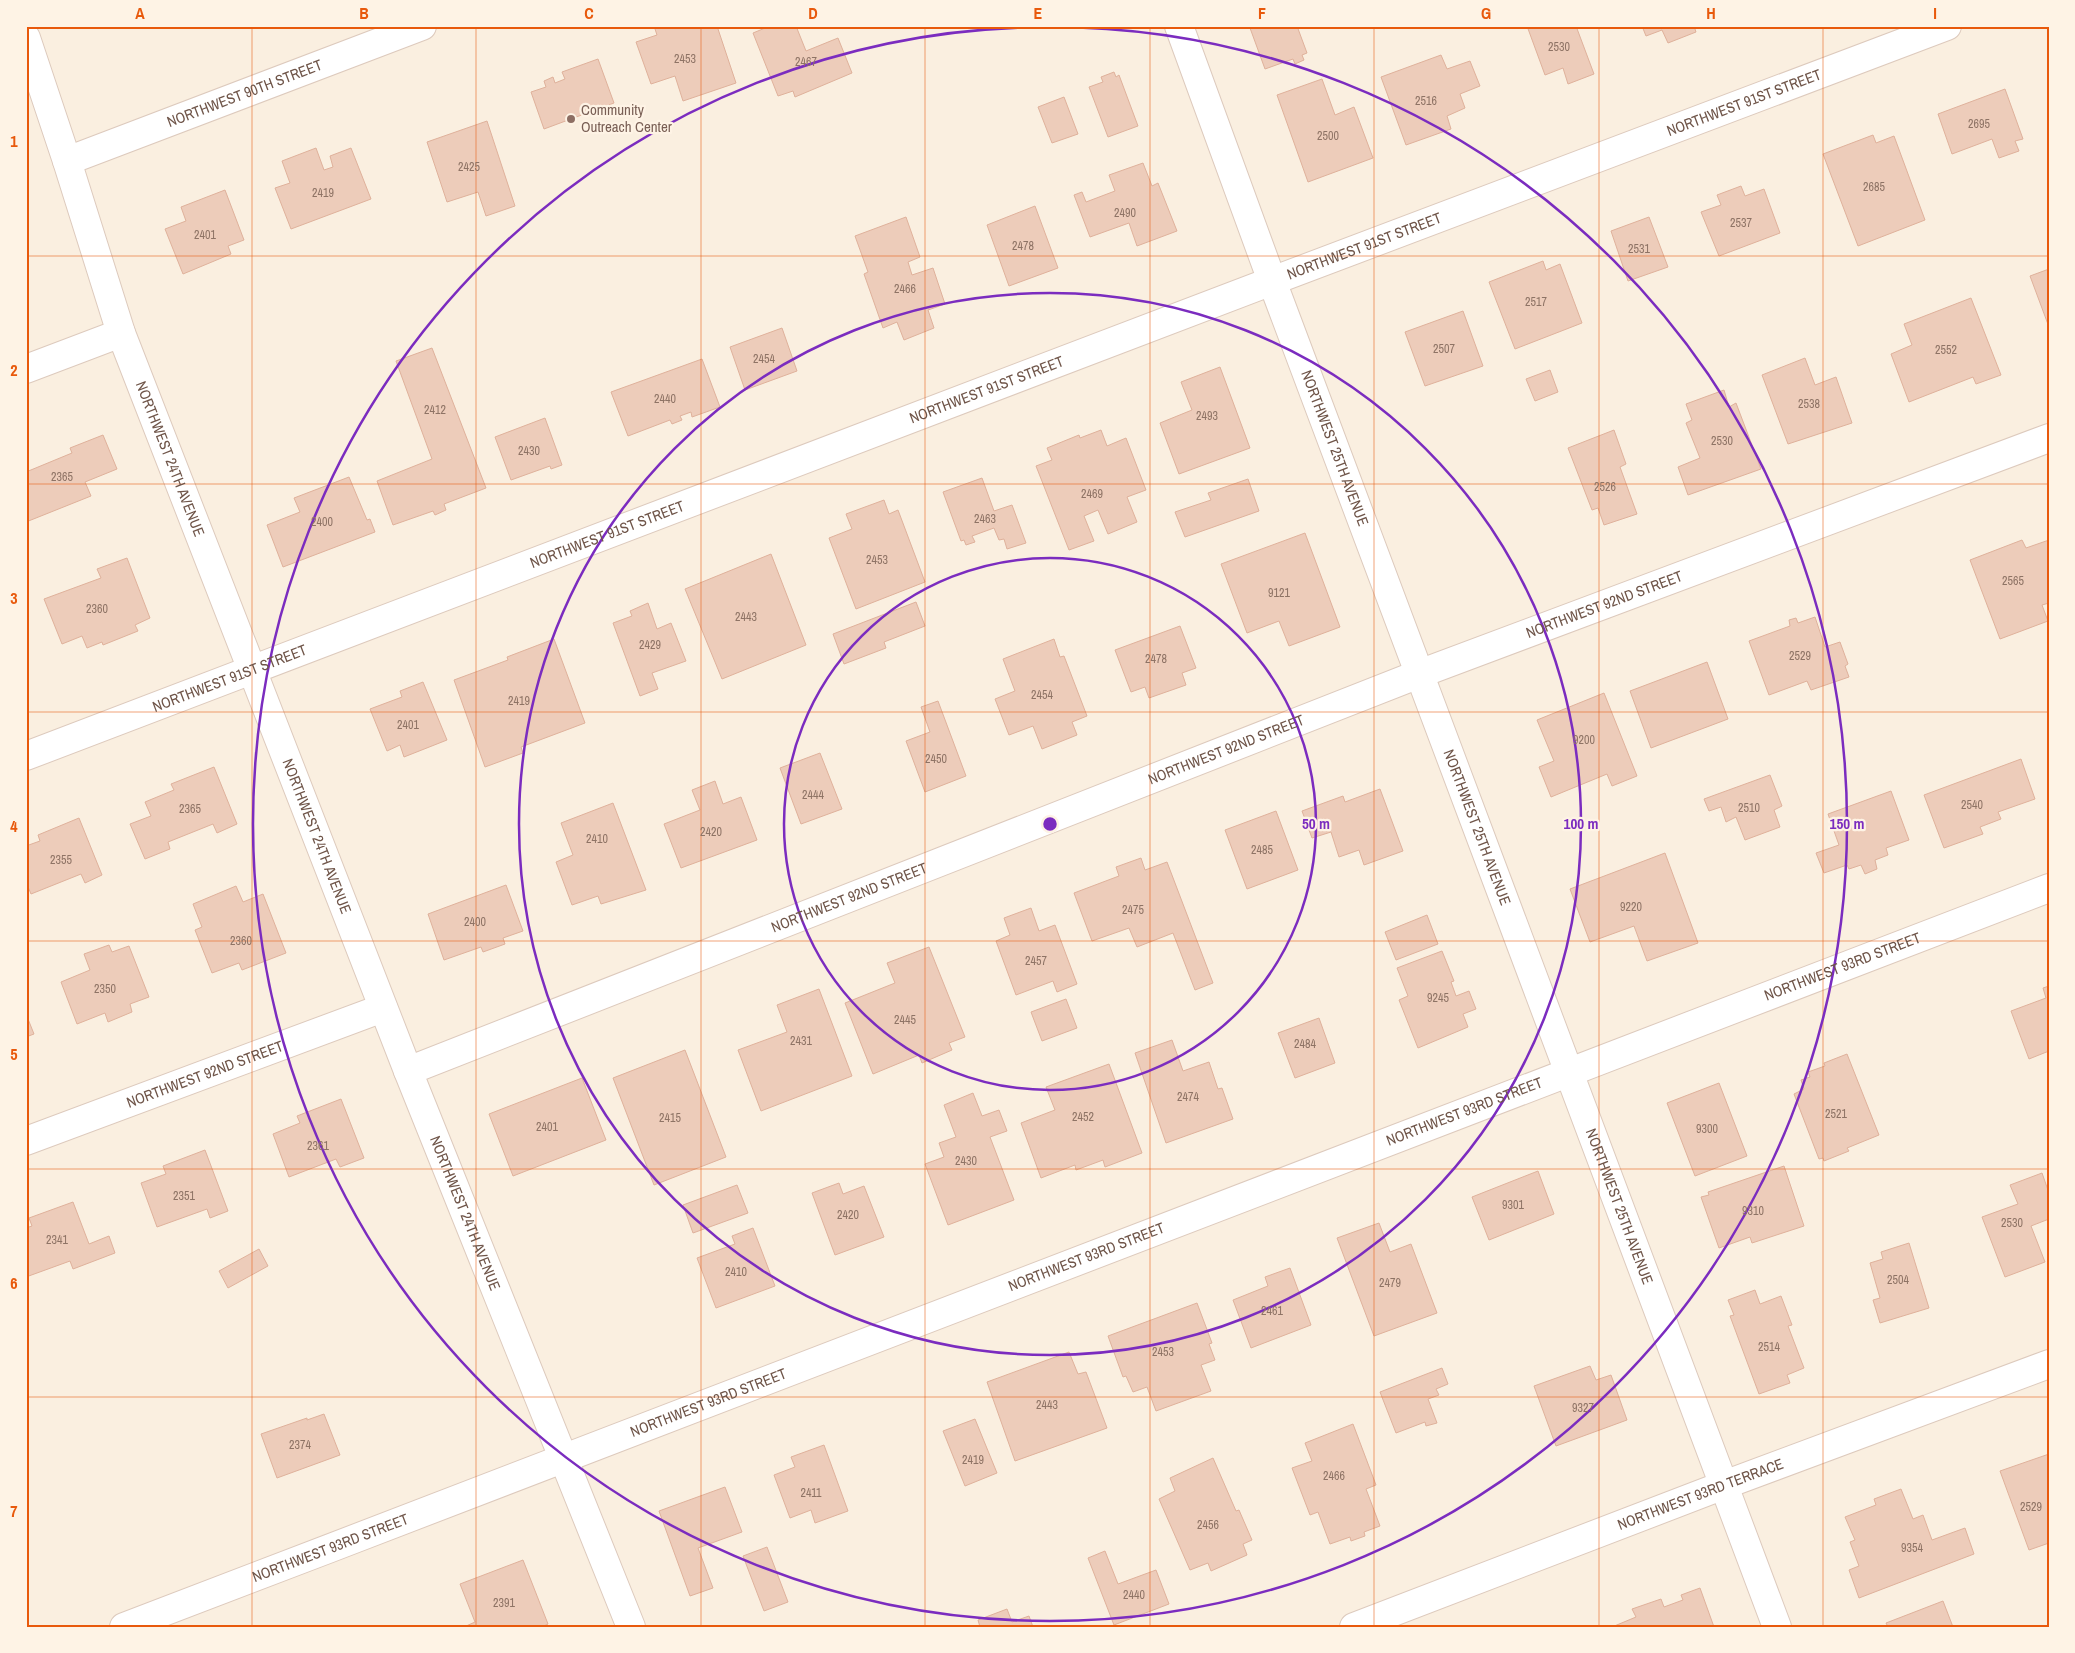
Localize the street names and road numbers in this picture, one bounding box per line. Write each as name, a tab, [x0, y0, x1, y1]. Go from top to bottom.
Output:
street label: NORTHWEST 90TH STREET	[164, 54, 325, 132]
street label: NORTHWEST 91ST STREET	[1664, 63, 1824, 141]
street label: NORTHWEST 91ST STREET	[1284, 207, 1445, 284]
street label: NORTHWEST 91ST STREET	[906, 350, 1067, 428]
street label: NORTHWEST 25TH AVENUE	[1296, 367, 1374, 529]
street label: NORTHWEST 24TH AVENUE	[131, 378, 210, 539]
street label: NORTHWEST 91ST STREET	[527, 495, 688, 573]
street label: NORTHWEST 92ND STREET	[1523, 565, 1686, 643]
street label: NORTHWEST 91ST STREET	[149, 639, 310, 717]
street label: NORTHWEST 92ND STREET	[1145, 709, 1307, 789]
street label: NORTHWEST 25TH AVENUE	[1439, 746, 1516, 908]
street label: NORTHWEST 24TH AVENUE	[278, 755, 357, 917]
street label: NORTHWEST 92ND STREET	[768, 857, 930, 937]
street label: NORTHWEST 93RD STREET	[1761, 927, 1924, 1006]
street label: NORTHWEST 92ND STREET	[123, 1035, 287, 1113]
street label: NORTHWEST 93RD STREET	[1383, 1071, 1546, 1151]
street label: NORTHWEST 25TH AVENUE	[1581, 1125, 1659, 1287]
street label: NORTHWEST 24TH AVENUE	[425, 1133, 506, 1293]
street label: NORTHWEST 93RD STREET	[1005, 1217, 1168, 1296]
street label: NORTHWEST 93RD STREET	[627, 1362, 790, 1442]
street label: NORTHWEST 93RD TERRACE	[1614, 1453, 1786, 1535]
street label: NORTHWEST 93RD STREET	[249, 1508, 412, 1587]

